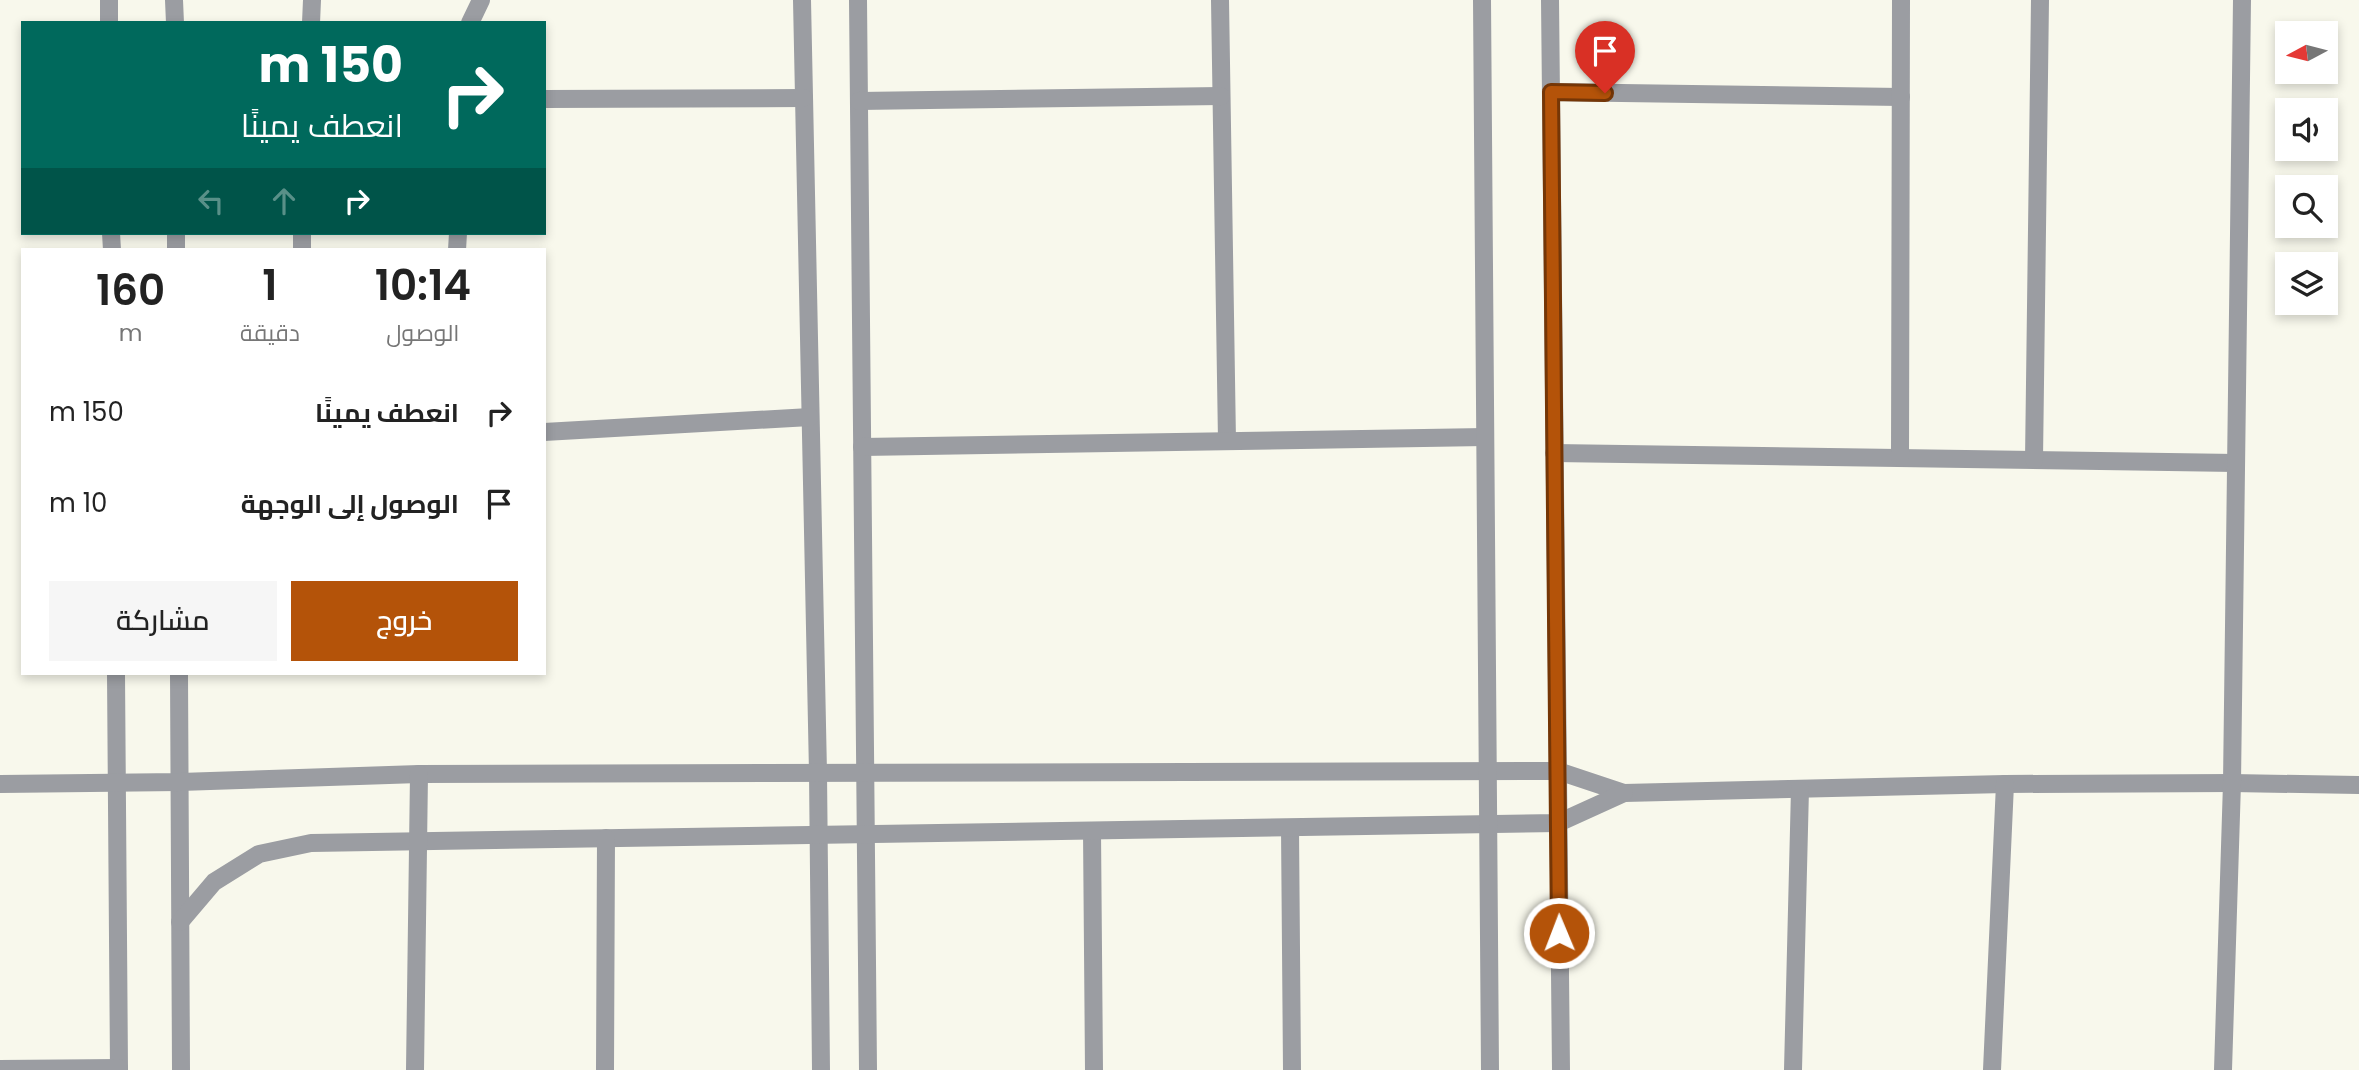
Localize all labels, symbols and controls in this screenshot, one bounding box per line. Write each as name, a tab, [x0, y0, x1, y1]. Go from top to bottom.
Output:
pin	[1575, 21, 1635, 93]
north arrow	[2275, 21, 2338, 84]
map controls	[2275, 21, 2338, 315]
text: 150 m	[258, 31, 403, 99]
icon: arrive	[1586, 32, 1624, 70]
icon: right	[427, 49, 518, 140]
button: sound	[2275, 98, 2338, 161]
text: انعطف يمينًا	[241, 103, 403, 148]
button: search	[2275, 175, 2338, 238]
icon: left	[192, 182, 230, 220]
icon: ahead	[265, 182, 303, 220]
icon: right	[338, 182, 376, 220]
button: layers	[2275, 252, 2338, 315]
text: 1	[262, 256, 278, 315]
text: 10:14	[375, 256, 471, 315]
text: 160	[96, 261, 165, 320]
text: m	[119, 317, 142, 349]
text: دقيقة	[240, 317, 300, 349]
text: الوصول	[386, 317, 460, 349]
text: 150 m	[49, 394, 124, 430]
icon: right	[480, 394, 518, 432]
text: انعطف يمينًا	[315, 395, 459, 431]
text: 10 m	[49, 485, 107, 521]
icon: arrive	[480, 485, 518, 523]
text: الوصول إلى الوجهة	[241, 486, 459, 522]
button: مشاركة	[49, 581, 277, 661]
button: خروج	[291, 581, 518, 661]
position arrow	[1522, 896, 1596, 970]

